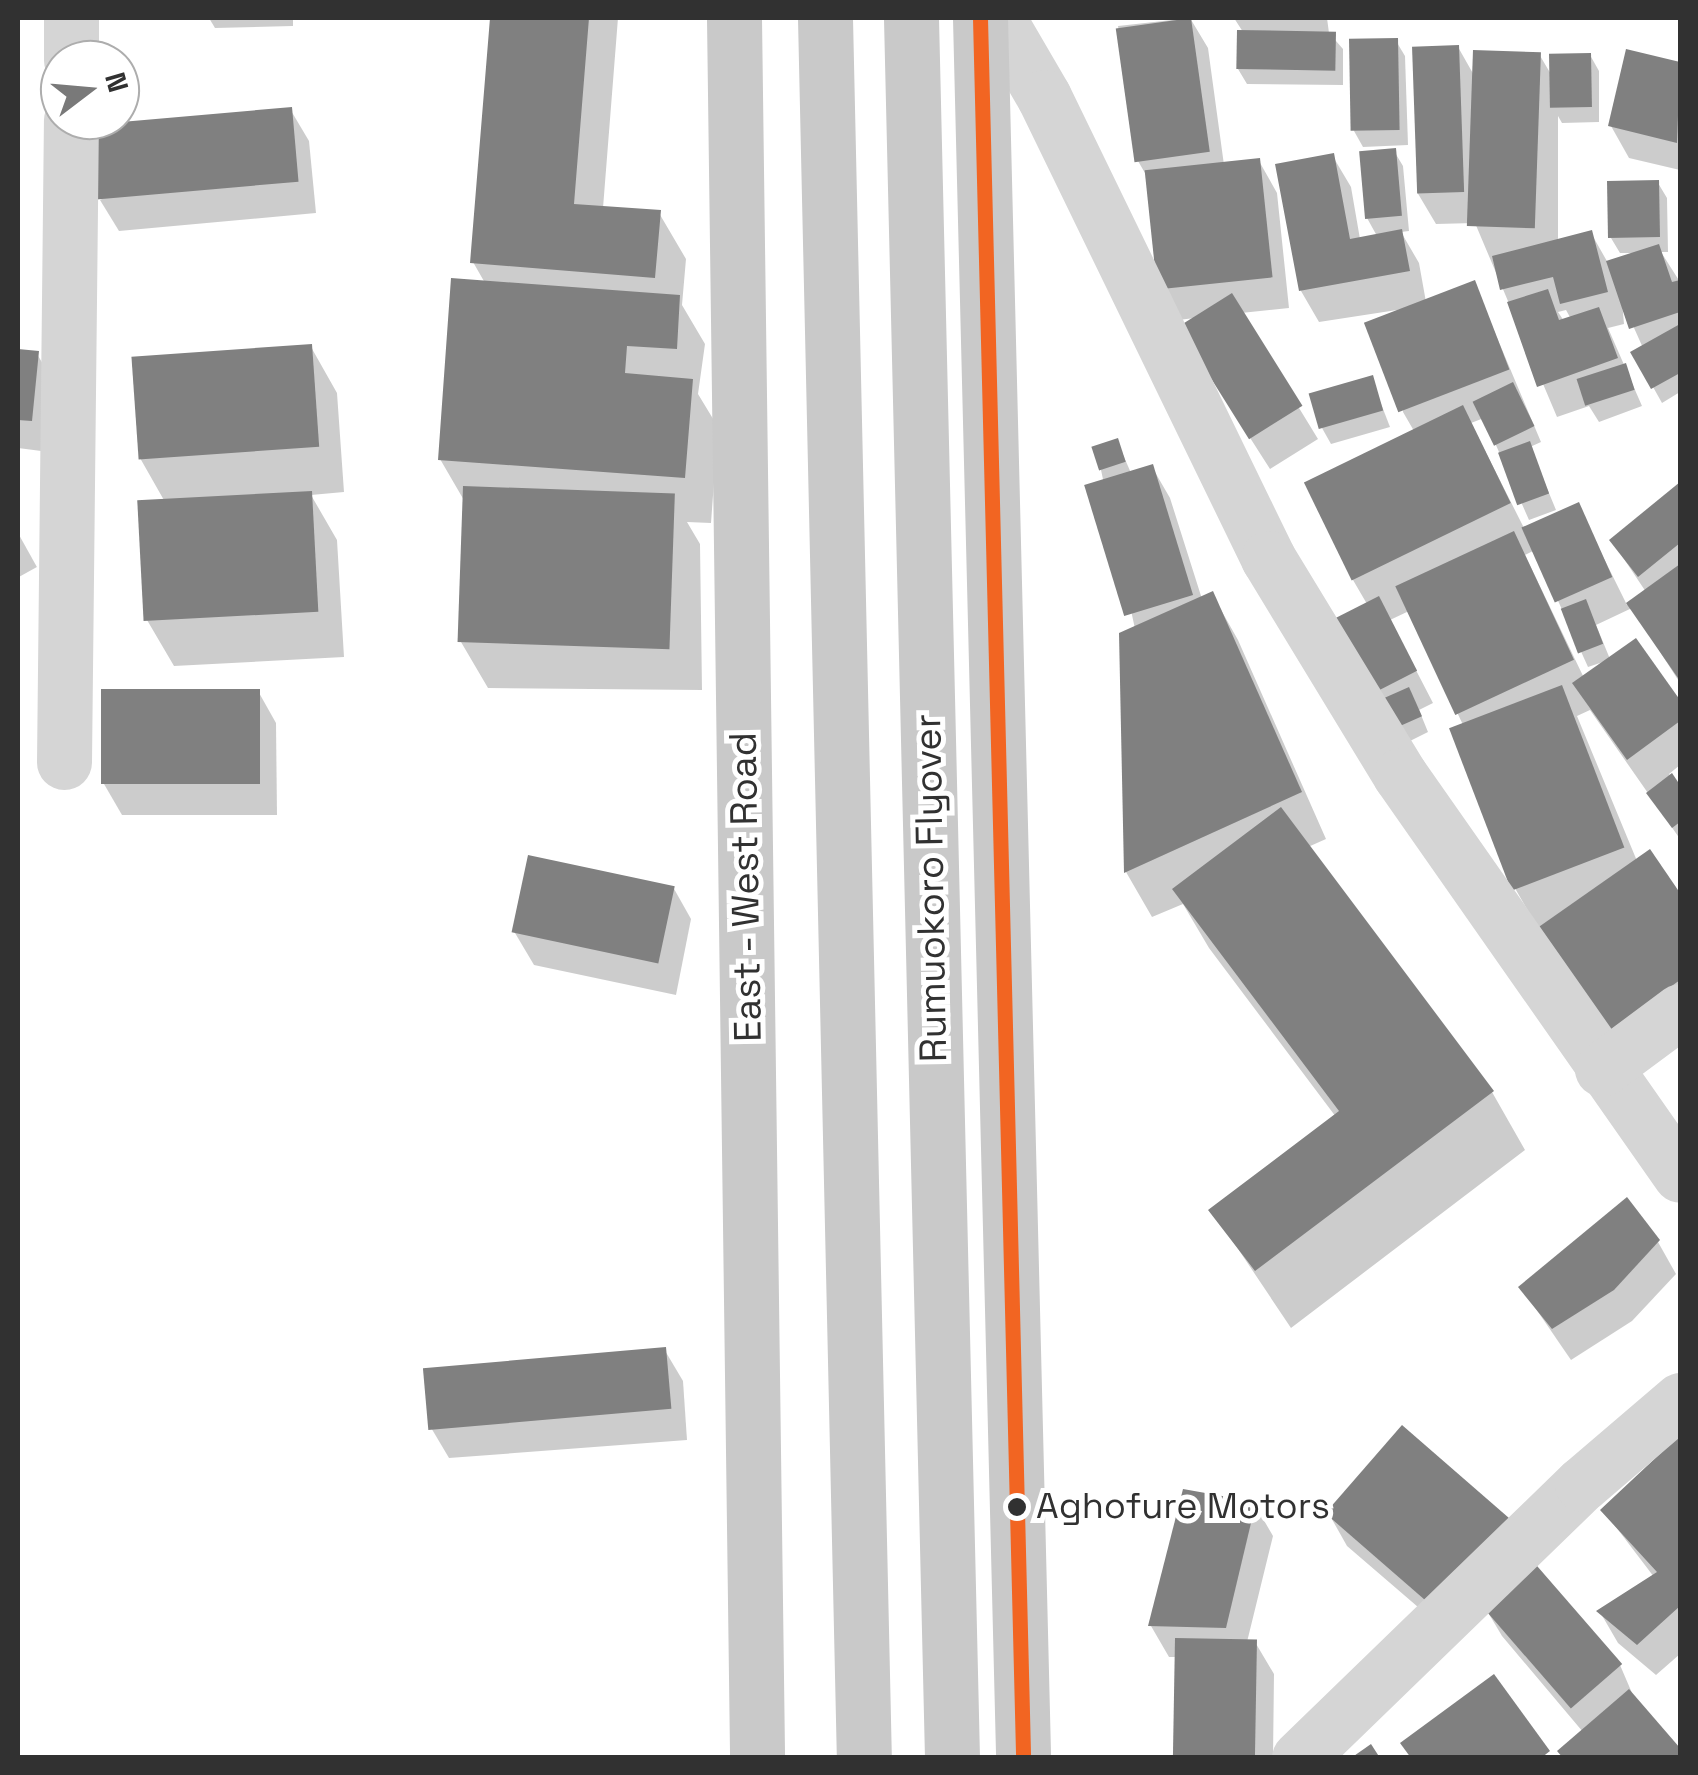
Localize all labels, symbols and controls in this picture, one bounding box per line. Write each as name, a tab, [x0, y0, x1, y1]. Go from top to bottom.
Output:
north arrow	[40, 40, 140, 140]
text: N	[97, 68, 137, 96]
street label: Rumuokoro Flyover	[905, 713, 957, 1063]
street label: East - West Road	[720, 730, 772, 1044]
place label: Aghofure Motors	[1036, 1485, 1330, 1529]
marker: Aghofure Motors	[1007, 1497, 1027, 1517]

